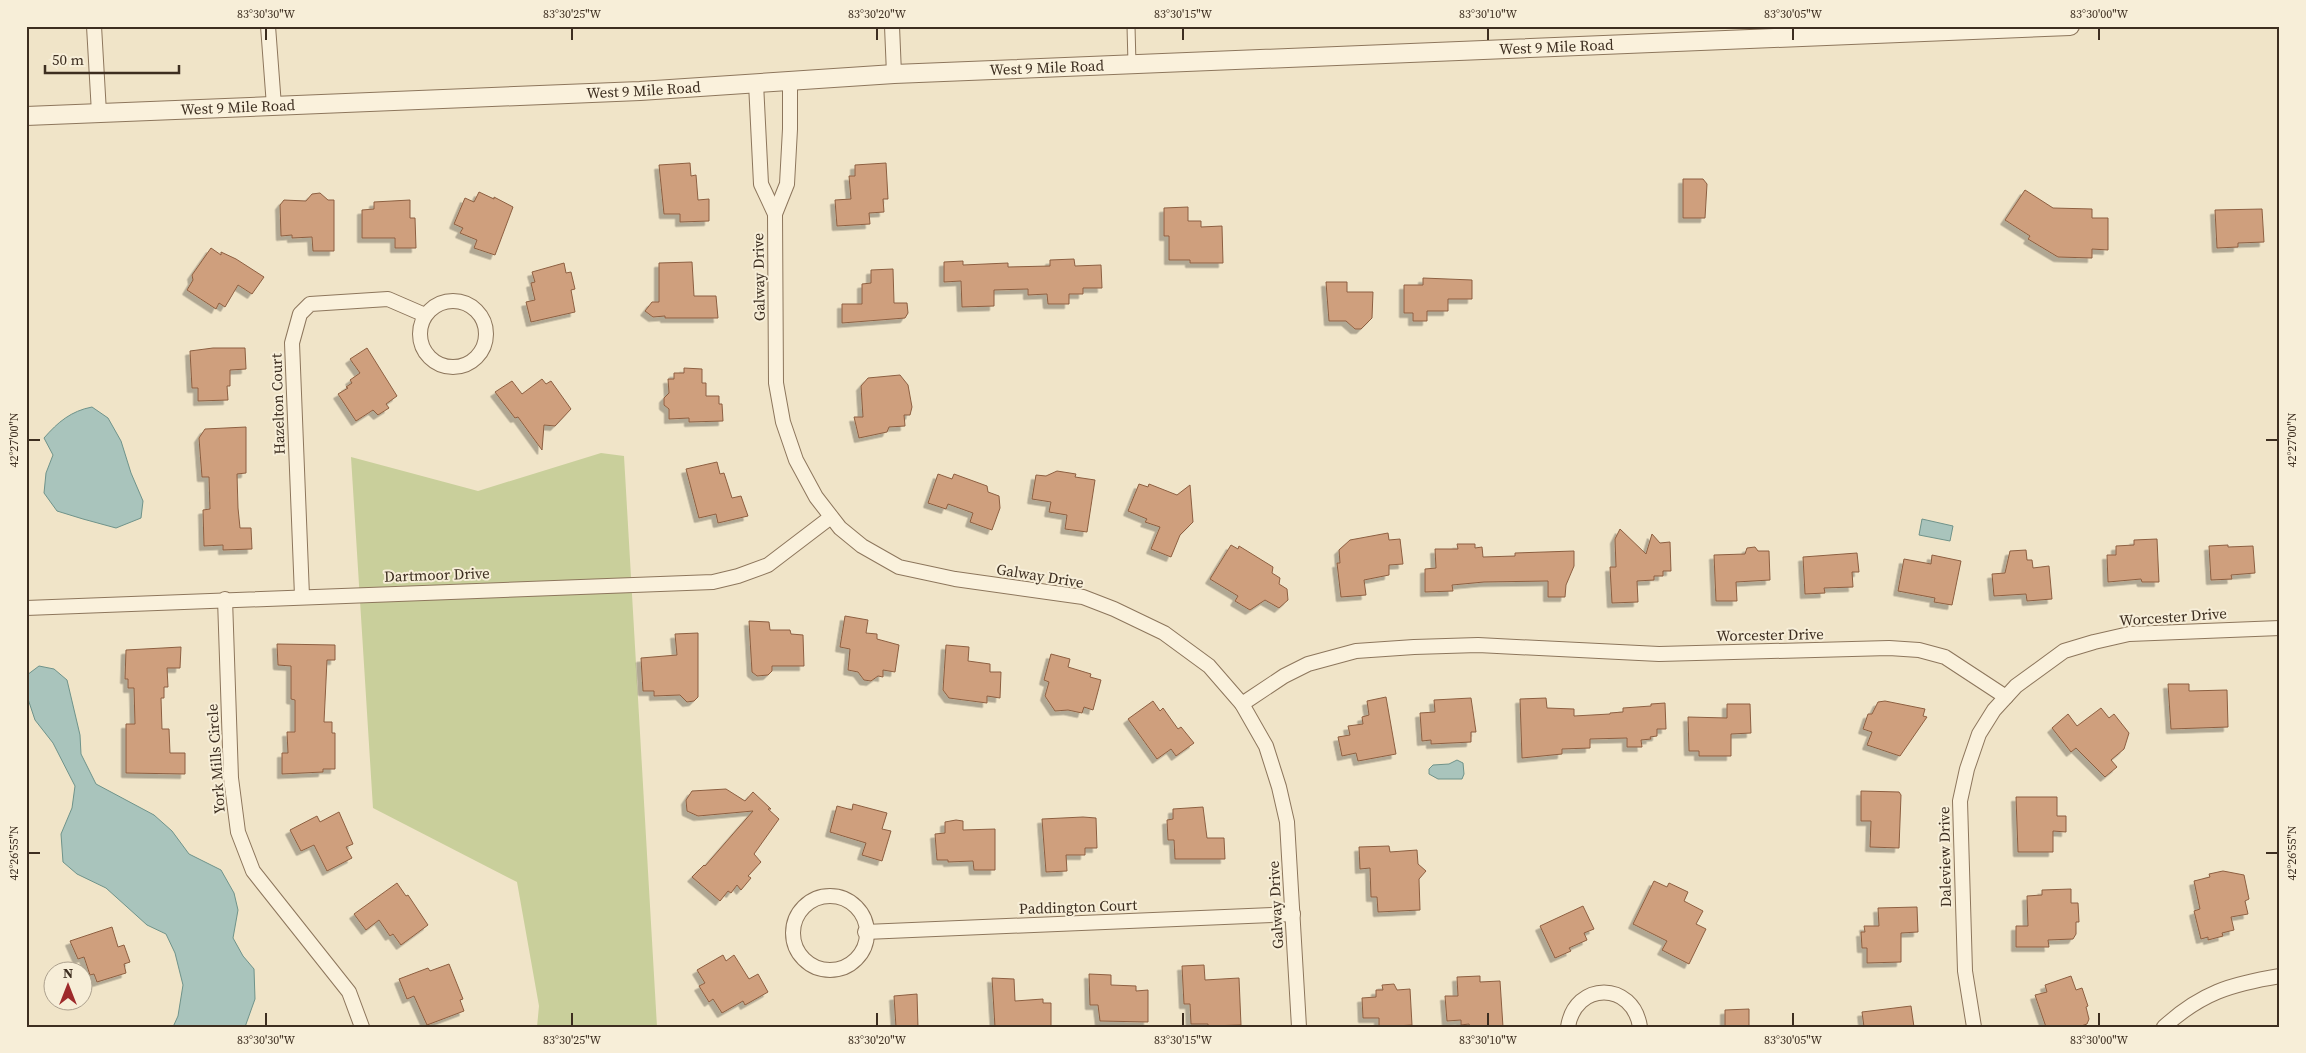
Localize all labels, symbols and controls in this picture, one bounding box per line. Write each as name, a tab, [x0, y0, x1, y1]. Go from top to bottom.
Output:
text: 83°30'30"W	[237, 6, 295, 22]
text: 83°30'25"W	[543, 6, 601, 22]
text: 83°30'20"W	[848, 6, 906, 22]
text: 83°30'15"W	[1154, 6, 1212, 22]
text: 83°30'10"W	[1459, 6, 1517, 22]
text: 83°30'05"W	[1764, 6, 1822, 22]
text: 83°30'00"W	[2070, 6, 2128, 22]
street label: West 9 Mile Road	[1499, 34, 1615, 59]
scale bar	[45, 42, 179, 74]
text: 50 m	[52, 49, 84, 70]
street label: West 9 Mile Road	[989, 54, 1105, 80]
street label: West 9 Mile Road	[586, 76, 702, 103]
street label: West 9 Mile Road	[180, 94, 296, 120]
street label: Galway Drive	[747, 232, 770, 321]
street label: Hazelton Court	[265, 353, 290, 455]
text: 42°27'00"N	[6, 412, 22, 468]
text: 42°27'00"N	[2284, 412, 2300, 468]
street label: Galway Drive	[995, 558, 1086, 593]
street label: Dartmoor Drive	[384, 562, 491, 587]
street label: Worcester Drive	[2118, 602, 2228, 631]
street label: Worcester Drive	[1716, 623, 1824, 646]
street label: York Mills Circle	[201, 703, 230, 815]
street label: Daleview Drive	[1933, 806, 1956, 908]
text: 42°26'55"N	[6, 825, 22, 881]
text: 42°26'55"N	[2284, 825, 2300, 881]
street label: Galway Drive	[1263, 860, 1288, 950]
street label: Paddington Court	[1018, 894, 1138, 919]
north arrow	[42, 960, 92, 1010]
text: N	[63, 963, 73, 983]
text: 83°30'30"W	[237, 1032, 295, 1048]
text: 83°30'25"W	[543, 1032, 601, 1048]
text: 83°30'20"W	[848, 1032, 906, 1048]
text: 83°30'15"W	[1154, 1032, 1212, 1048]
text: 83°30'10"W	[1459, 1032, 1517, 1048]
text: 83°30'05"W	[1764, 1032, 1822, 1048]
text: 83°30'00"W	[2070, 1032, 2128, 1048]

